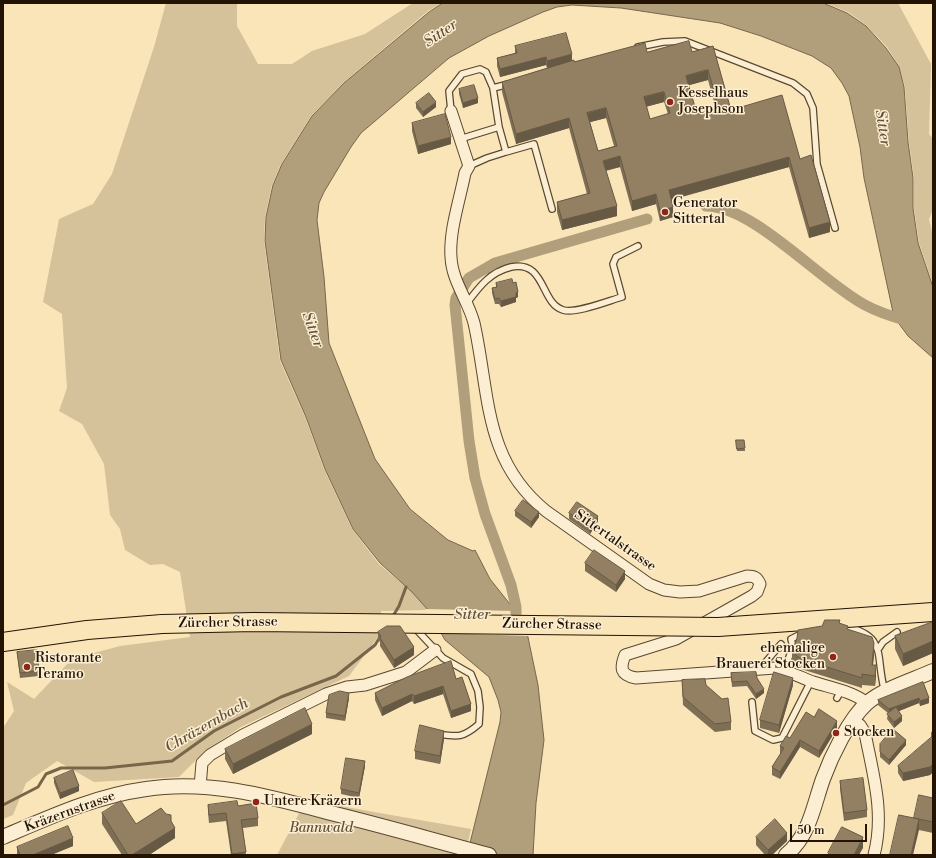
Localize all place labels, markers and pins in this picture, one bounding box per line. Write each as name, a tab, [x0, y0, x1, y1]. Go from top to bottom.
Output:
place label: Kesselhaus Josephson	[678, 86, 748, 118]
marker: Kesselhaus Josephson	[665, 97, 675, 107]
place label: Generator Sittertal	[673, 196, 738, 228]
marker: Generator Sittertal	[660, 207, 670, 217]
place label: ehemalige Brauerei Stocken	[716, 641, 825, 674]
place label: Ristorante Teramo	[35, 651, 102, 684]
marker: ehemalige Brauerei Stocken	[828, 652, 838, 662]
marker: Ristorante Teramo	[22, 662, 32, 672]
place label: Stocken	[844, 725, 894, 741]
marker: Stocken	[831, 728, 841, 738]
place label: Untere Kräzern	[264, 794, 362, 810]
marker: Untere Kräzern	[251, 797, 261, 807]

